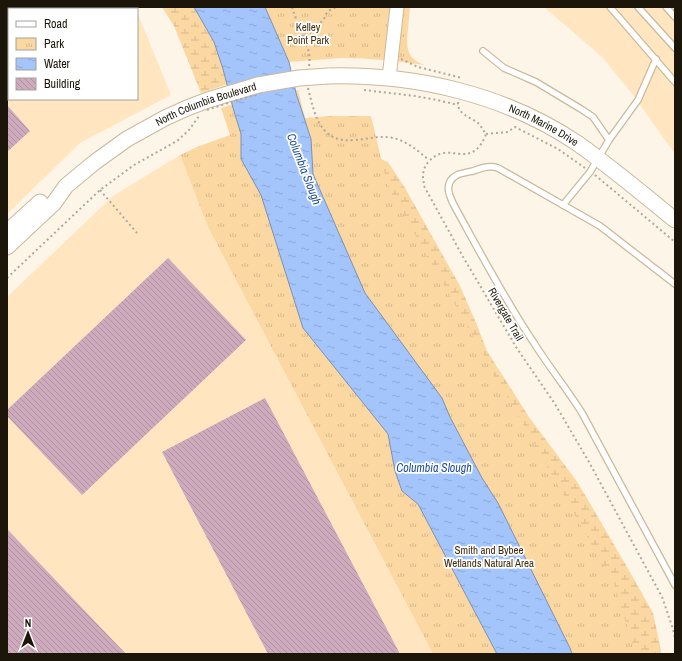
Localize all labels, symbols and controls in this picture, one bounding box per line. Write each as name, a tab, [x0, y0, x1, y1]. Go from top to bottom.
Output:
legend	[8, 8, 138, 100]
text: Road	[44, 16, 68, 32]
park label: Kelley Point Park	[287, 20, 330, 47]
text: Park	[44, 36, 64, 52]
text: Water	[44, 56, 71, 72]
text: Building	[44, 76, 81, 92]
street label: North Columbia Boulevard	[153, 79, 258, 129]
street label: North Marine Drive	[507, 101, 581, 149]
water label: Columbia Slough	[283, 131, 325, 207]
street label: Rivergate Trail	[485, 285, 527, 343]
water label: Columbia Slough	[396, 460, 472, 476]
park label: Smith and Bybee Wetlands Natural Area	[444, 543, 534, 570]
north arrow	[8, 613, 48, 653]
text: N	[25, 616, 31, 630]

